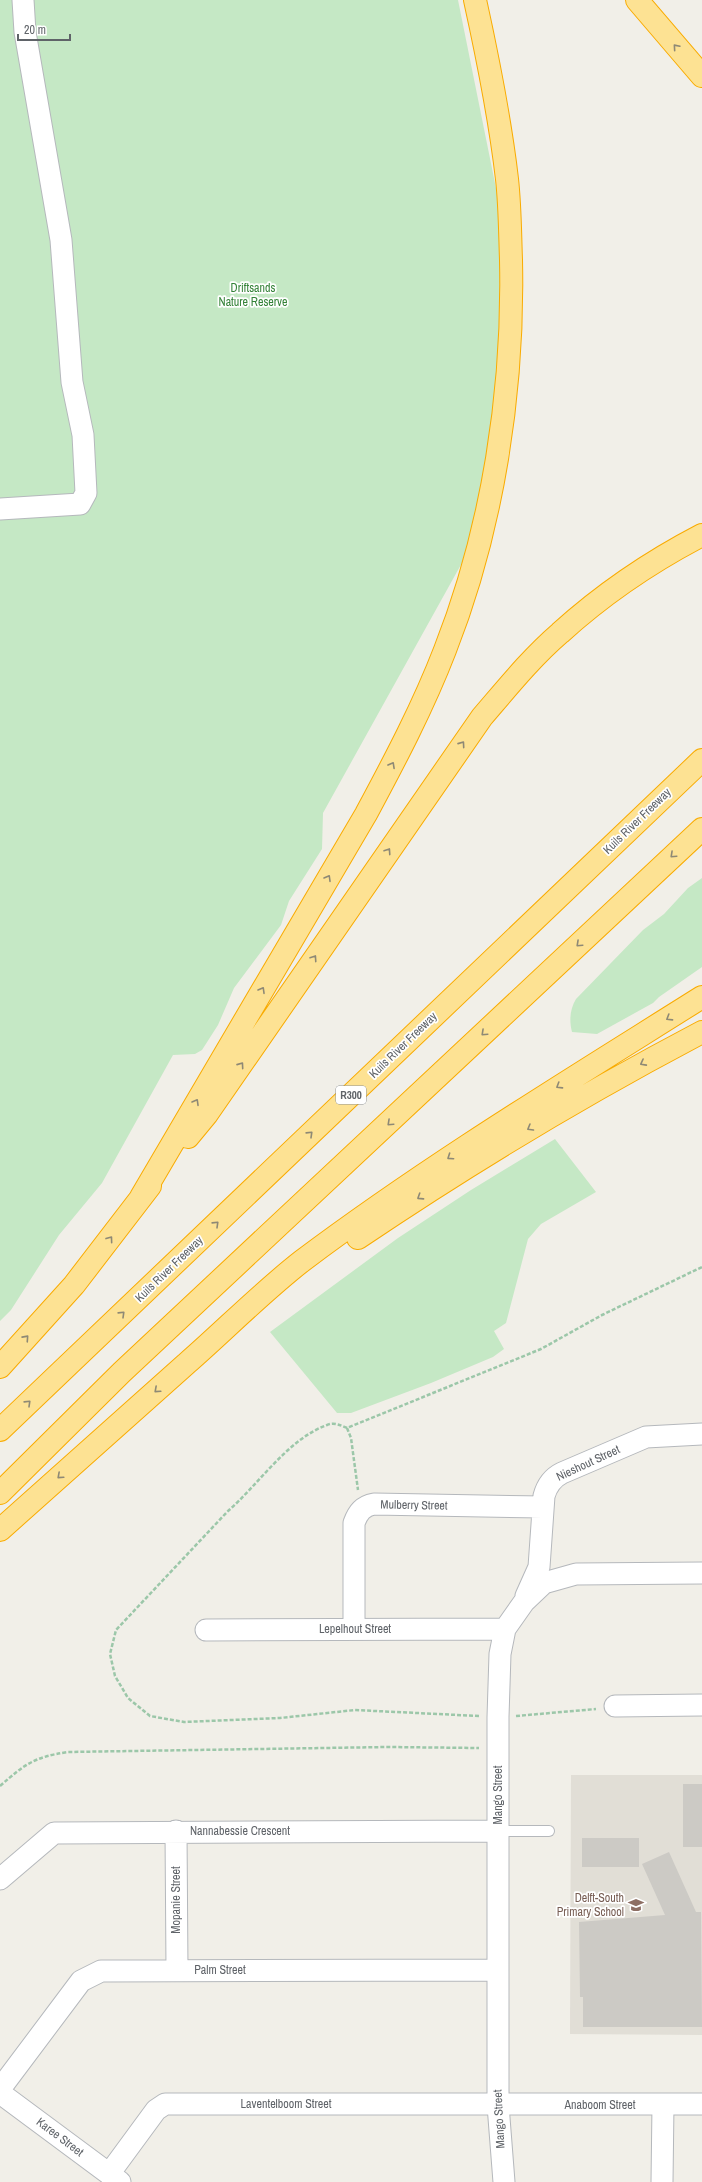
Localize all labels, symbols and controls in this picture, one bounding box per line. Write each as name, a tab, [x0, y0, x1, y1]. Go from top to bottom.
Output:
scale bar	[18, 16, 70, 42]
text: 20 m	[24, 22, 46, 38]
one-way arrow	[673, 45, 680, 52]
park label: Driftsands Nature Reserve	[219, 280, 287, 310]
one-way arrow	[457, 742, 464, 749]
one-way arrow	[388, 762, 395, 770]
street label: Kuils River Freeway	[600, 784, 674, 858]
one-way arrow	[383, 848, 391, 855]
one-way arrow	[670, 850, 678, 858]
one-way arrow	[323, 875, 330, 882]
one-way arrow	[576, 939, 584, 947]
one-way arrow	[309, 955, 317, 962]
one-way arrow	[257, 987, 264, 995]
street label: Kuils River Freeway	[366, 1008, 440, 1082]
one-way arrow	[666, 1013, 673, 1020]
one-way arrow	[481, 1029, 489, 1036]
one-way arrow	[640, 1058, 647, 1066]
one-way arrow	[236, 1062, 244, 1069]
one-way arrow	[556, 1082, 563, 1089]
road number: R300	[336, 1086, 366, 1104]
one-way arrow	[191, 1099, 198, 1107]
one-way arrow	[387, 1118, 394, 1125]
one-way arrow	[527, 1124, 534, 1131]
one-way arrow	[305, 1131, 313, 1139]
one-way arrow	[447, 1152, 454, 1159]
one-way arrow	[417, 1192, 424, 1200]
one-way arrow	[211, 1221, 219, 1229]
street label: Kuils River Freeway	[132, 1232, 206, 1306]
one-way arrow	[105, 1236, 113, 1243]
one-way arrow	[117, 1311, 125, 1318]
one-way arrow	[22, 1335, 29, 1343]
one-way arrow	[154, 1385, 162, 1392]
one-way arrow	[23, 1401, 31, 1408]
street label: Nieshout Street	[554, 1441, 623, 1485]
one-way arrow	[57, 1471, 65, 1479]
street label: Mulberry Street	[380, 1496, 448, 1514]
street label: Lepelhout Street	[319, 1621, 391, 1637]
street label: Mango Street	[490, 1765, 506, 1825]
street label: Nannabessie Crescent	[190, 1823, 290, 1839]
street label: Mopanie Street	[168, 1866, 184, 1934]
place label: Delft-South Primary School	[557, 1890, 624, 1920]
school or university icon: Delft-South Primary School	[627, 1896, 645, 1914]
street label: Palm Street	[194, 1962, 246, 1978]
street label: Mango Street	[489, 2089, 509, 2149]
street label: Laventelboom Street	[241, 2096, 332, 2112]
street label: Anaboom Street	[563, 2097, 636, 2113]
street label: Karee Street	[33, 2114, 87, 2160]

